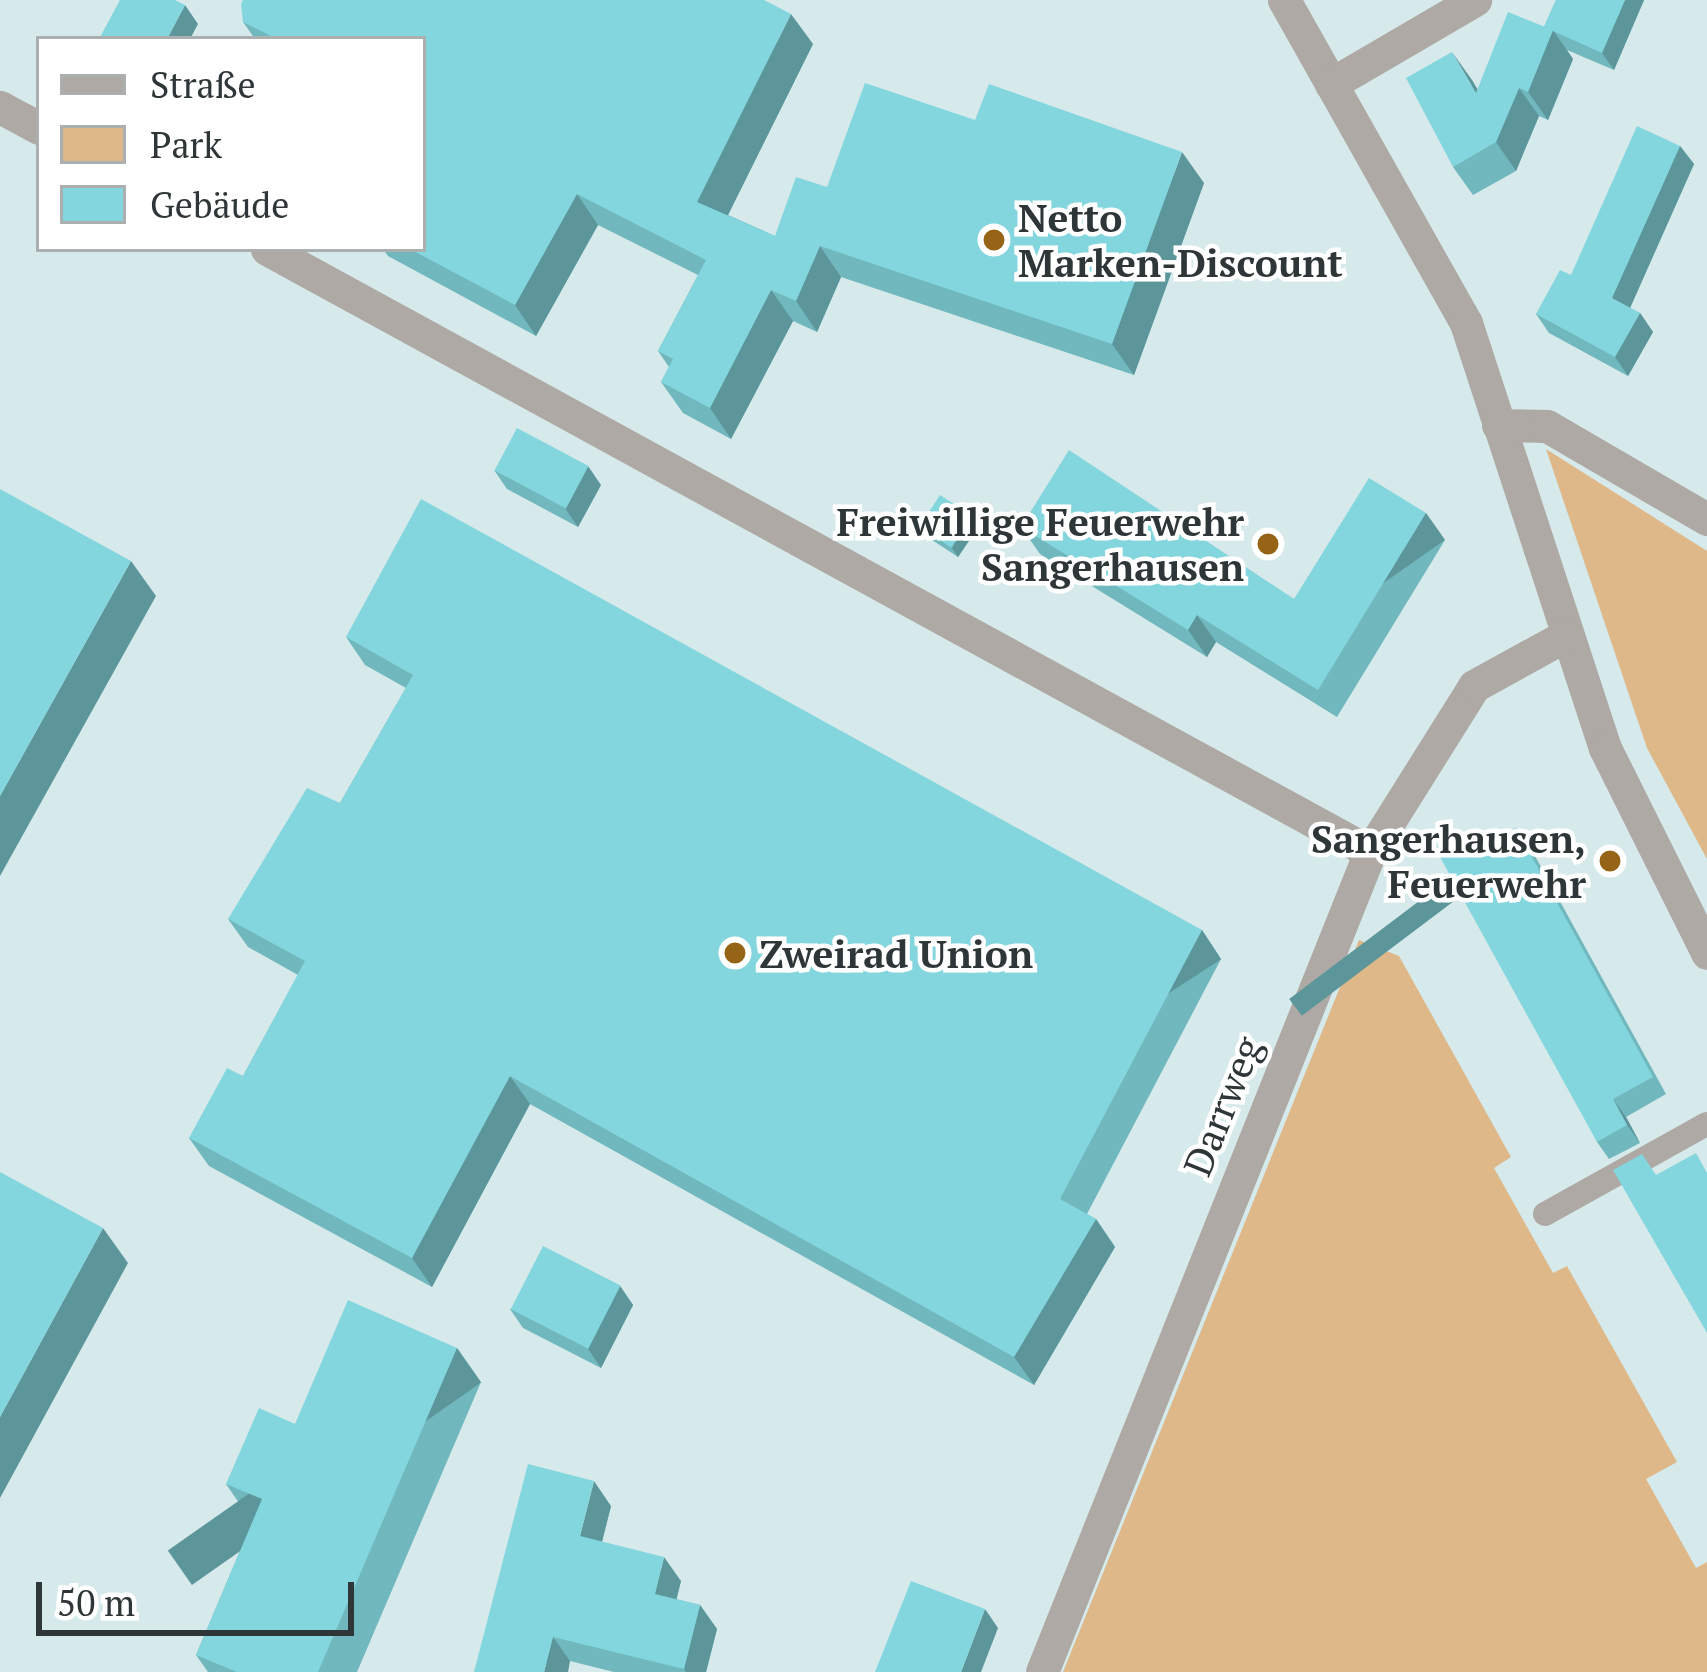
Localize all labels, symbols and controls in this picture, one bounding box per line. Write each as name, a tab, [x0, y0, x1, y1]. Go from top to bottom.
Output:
legend	[36, 36, 426, 252]
text: Straße	[150, 61, 256, 108]
text: Park	[150, 121, 222, 168]
text: Gebäude	[150, 181, 289, 228]
place label: Netto Marken-Discount	[1018, 195, 1343, 286]
marker: Netto Marken-Discount	[981, 227, 1007, 253]
place label: Freiwillige Feuerwehr Sangerhausen	[837, 499, 1244, 590]
marker: Freiwillige Feuerwehr Sangerhausen	[1255, 531, 1281, 557]
place label: Sangerhausen, Feuerwehr	[1311, 816, 1586, 907]
marker: Sangerhausen, Feuerwehr	[1597, 848, 1623, 874]
place label: Zweirad Union	[759, 930, 1033, 976]
marker: Zweirad Union	[722, 940, 748, 966]
street label: Darrweg	[1173, 1030, 1271, 1182]
scale bar	[42, 1558, 360, 1632]
text: 50 m	[57, 1579, 135, 1626]

